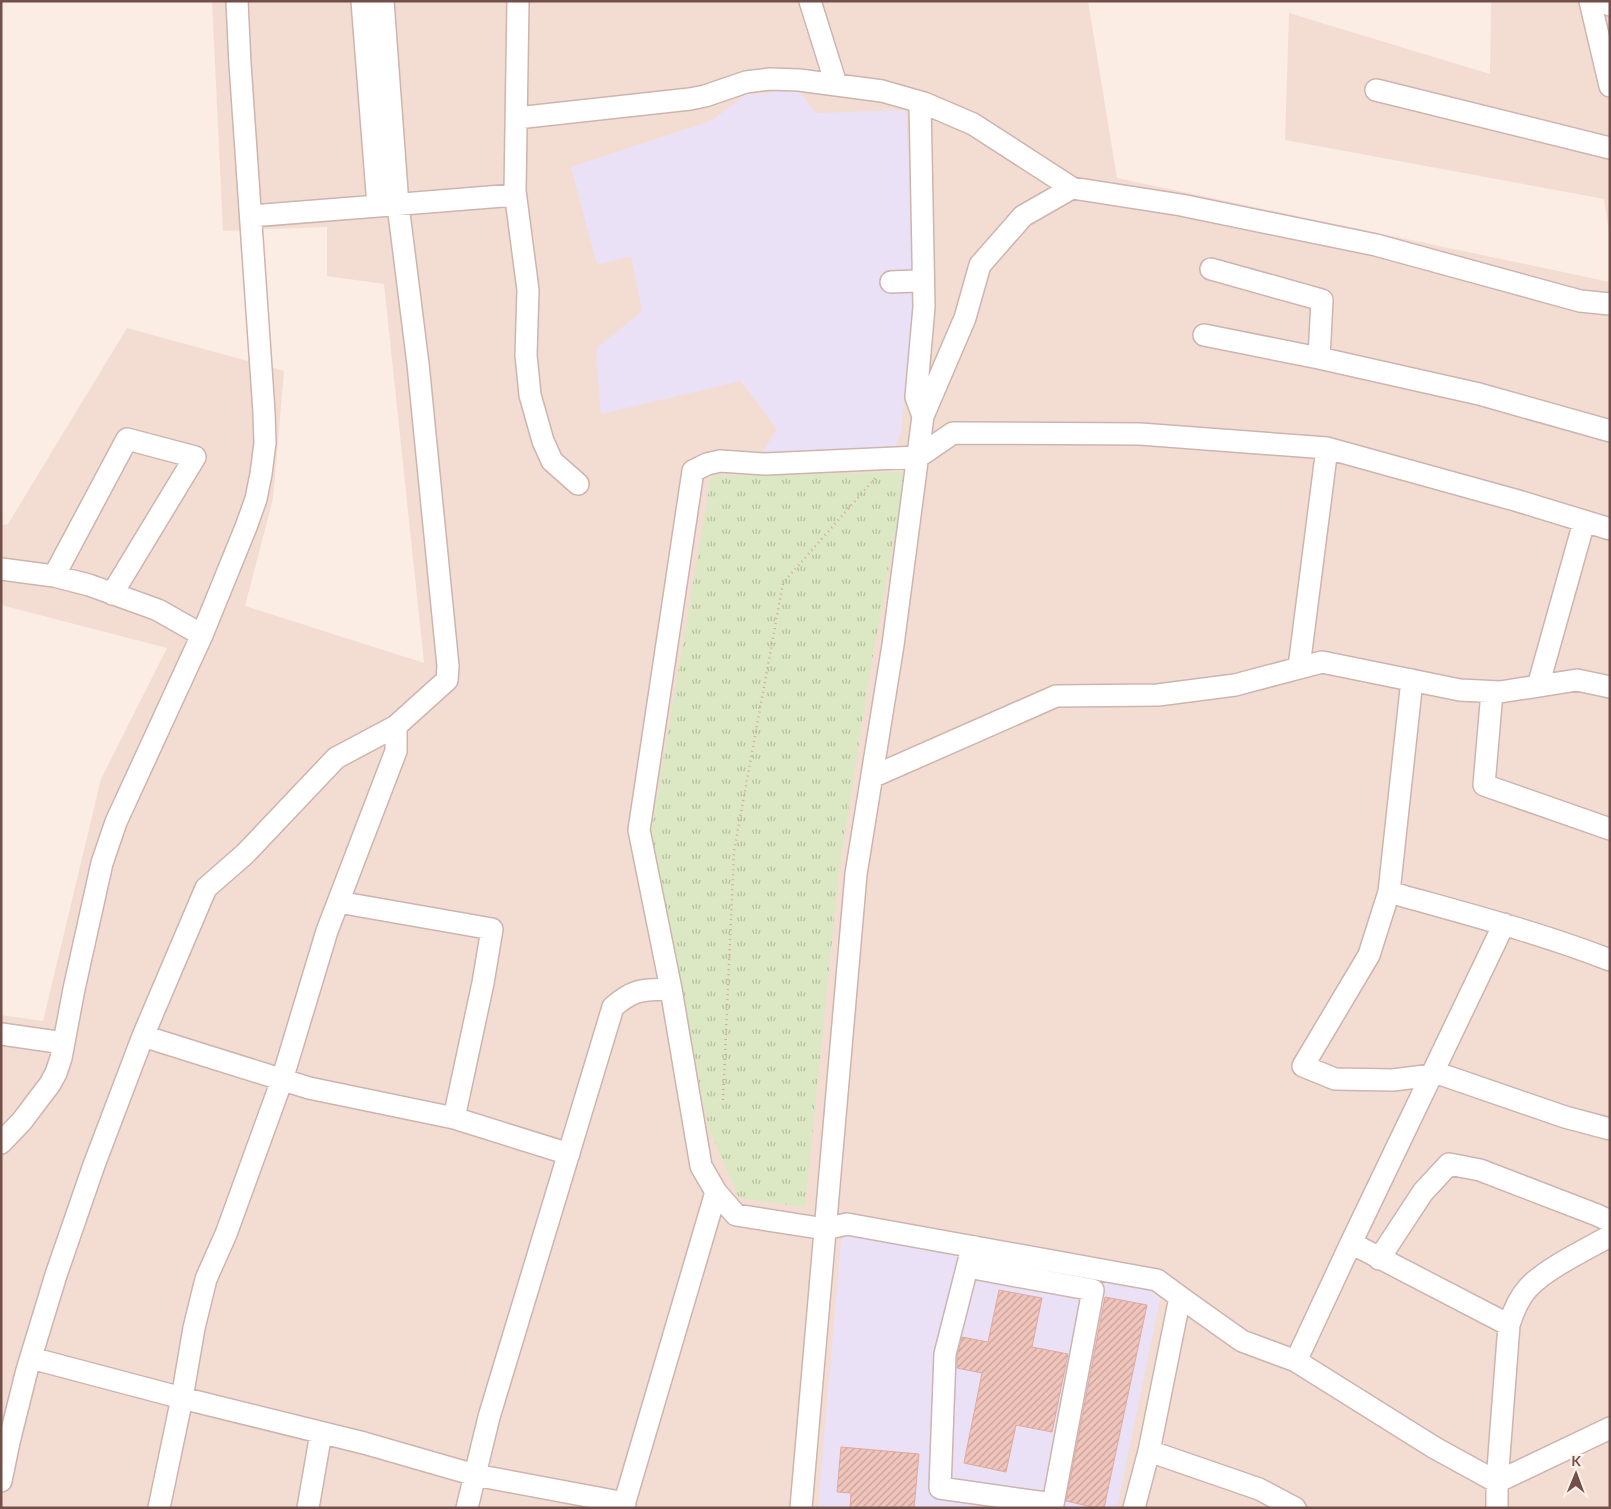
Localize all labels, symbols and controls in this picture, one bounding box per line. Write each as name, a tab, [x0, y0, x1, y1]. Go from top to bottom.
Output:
north arrow	[1551, 1449, 1601, 1499]
text: K	[1571, 1452, 1582, 1469]

